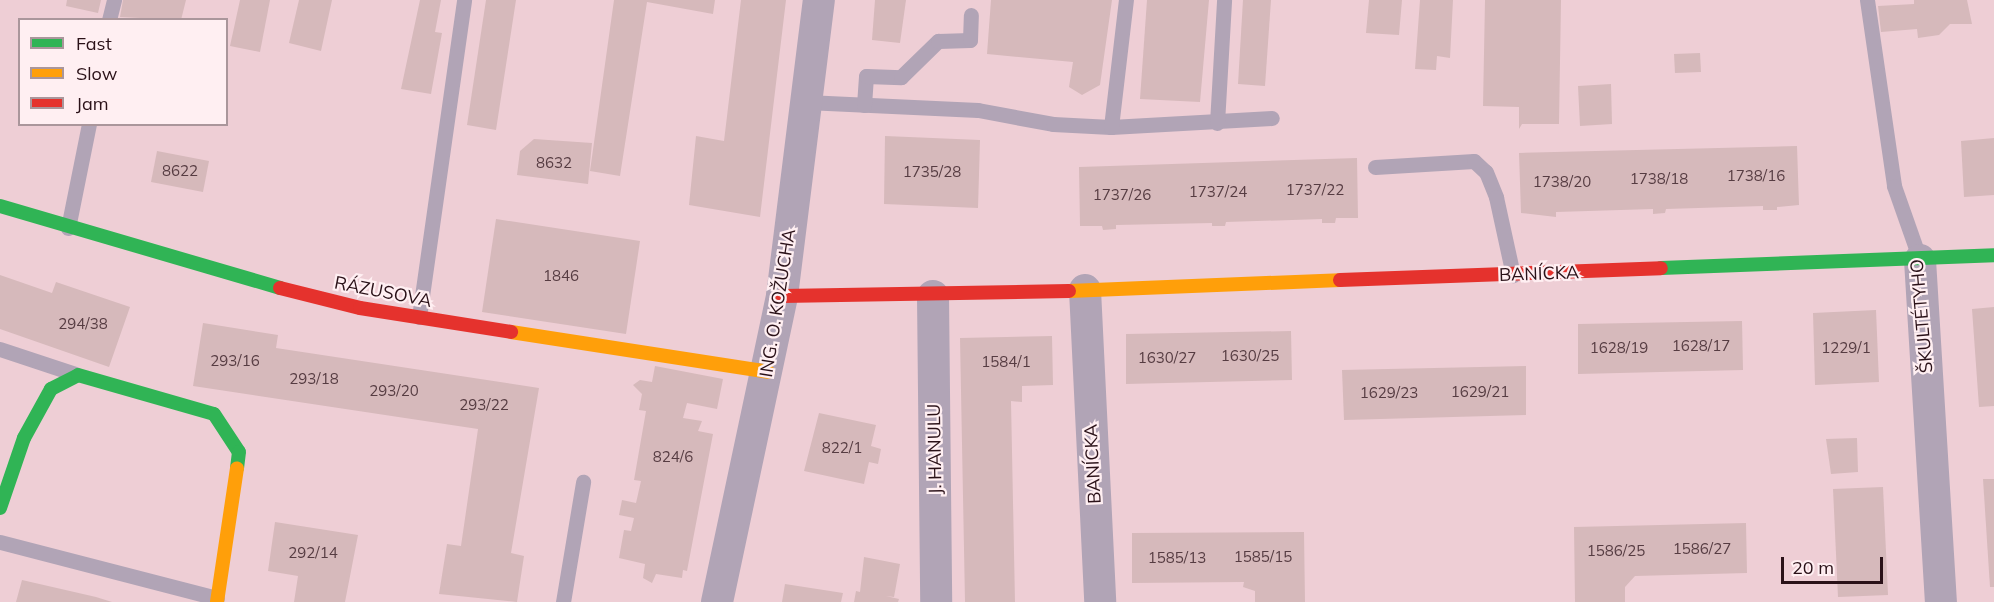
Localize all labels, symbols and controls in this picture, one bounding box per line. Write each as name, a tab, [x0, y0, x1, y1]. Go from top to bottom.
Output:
legend	[18, 18, 228, 126]
text: Fast	[76, 32, 112, 55]
text: Slow	[76, 62, 117, 85]
text: Jam	[76, 92, 109, 115]
house number: 8632	[536, 154, 572, 172]
house number: 8622	[162, 162, 198, 180]
house number: 1735/28	[903, 163, 961, 181]
house number: 1738/16	[1727, 167, 1785, 185]
house number: 1738/18	[1630, 170, 1688, 188]
house number: 1738/20	[1533, 173, 1591, 191]
house number: 1737/22	[1286, 181, 1344, 199]
house number: 1737/24	[1189, 183, 1247, 201]
house number: 1737/26	[1093, 186, 1151, 204]
street label: ING. O. KOŽUCHA	[756, 227, 800, 379]
street label: ŠKULTÉTYHO	[1906, 258, 1938, 374]
street label: BANÍCKA	[1499, 262, 1579, 286]
house number: 1846	[543, 267, 579, 285]
street label: RÁZUSOVA	[332, 272, 434, 312]
house number: 294/38	[58, 315, 108, 333]
house number: 1628/17	[1672, 337, 1730, 355]
house number: 1628/19	[1590, 339, 1648, 357]
house number: 1229/1	[1821, 339, 1871, 357]
house number: 1630/25	[1221, 347, 1279, 365]
house number: 1630/27	[1138, 349, 1196, 367]
house number: 293/16	[210, 352, 260, 370]
house number: 1584/1	[981, 353, 1031, 371]
house number: 293/18	[289, 370, 339, 388]
house number: 293/20	[369, 382, 419, 400]
house number: 1629/21	[1451, 383, 1509, 401]
house number: 1629/23	[1360, 384, 1418, 402]
house number: 293/22	[459, 396, 509, 414]
street label: J. HANULU	[923, 404, 947, 494]
street label: BANÍCKA	[1080, 424, 1106, 504]
house number: 822/1	[822, 439, 862, 457]
house number: 824/6	[653, 448, 693, 466]
house number: 1586/27	[1673, 540, 1731, 558]
house number: 1586/25	[1587, 542, 1645, 560]
house number: 292/14	[288, 544, 338, 562]
scale bar	[1784, 545, 1886, 583]
house number: 1585/15	[1234, 548, 1292, 566]
house number: 1585/13	[1148, 549, 1206, 567]
text: 20 m	[1792, 556, 1834, 579]

